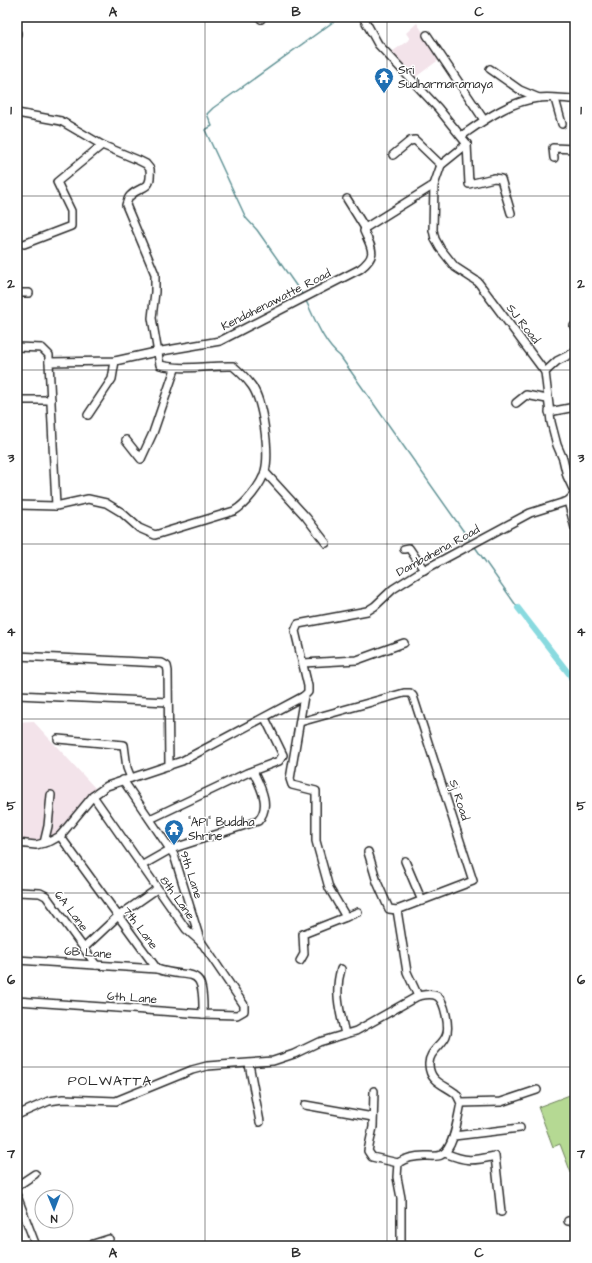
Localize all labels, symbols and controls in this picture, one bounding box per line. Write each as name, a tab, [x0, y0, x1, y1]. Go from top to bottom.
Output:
text: A	[109, 3, 118, 21]
text: B	[291, 3, 301, 21]
text: C	[474, 3, 484, 21]
place label: Sri Sudharmaramaya	[398, 62, 493, 94]
temple icon: Sri Sudharmaramaya	[373, 66, 395, 94]
text: 1	[10, 101, 12, 119]
text: 1	[580, 101, 582, 119]
street label: Kendahenawatte Road	[218, 265, 334, 335]
text: 2	[6, 275, 15, 293]
text: 2	[576, 275, 585, 293]
street label: SJ Road	[502, 300, 544, 348]
text: 3	[7, 449, 15, 467]
text: 3	[577, 449, 585, 467]
street label: Dambahena Road	[393, 521, 483, 581]
text: 4	[7, 623, 16, 641]
text: 4	[577, 623, 586, 641]
street label: Sj Road	[444, 777, 474, 823]
text: 5	[6, 797, 16, 815]
text: 5	[576, 797, 586, 815]
place label: "API" Buddha Shrine	[188, 814, 255, 845]
temple icon: "API" Buddha Shrine	[163, 818, 185, 846]
street label: 9th Lane	[175, 849, 207, 902]
street label: 8th Lane	[155, 873, 199, 924]
street label: 6A Lane	[50, 887, 92, 935]
street label: 7th Lane	[118, 903, 162, 953]
street label: 6B Lane	[64, 943, 113, 963]
text: 6	[7, 971, 16, 989]
text: 6	[577, 971, 586, 989]
street label: 6th Lane	[106, 988, 158, 1008]
district label: POLWATTA	[68, 1071, 152, 1091]
text: 7	[6, 1145, 16, 1163]
text: 7	[576, 1145, 586, 1163]
north arrow	[34, 1189, 74, 1229]
text: N	[50, 1211, 58, 1226]
text: A	[109, 1244, 118, 1262]
text: B	[291, 1244, 301, 1262]
text: C	[474, 1244, 484, 1262]

